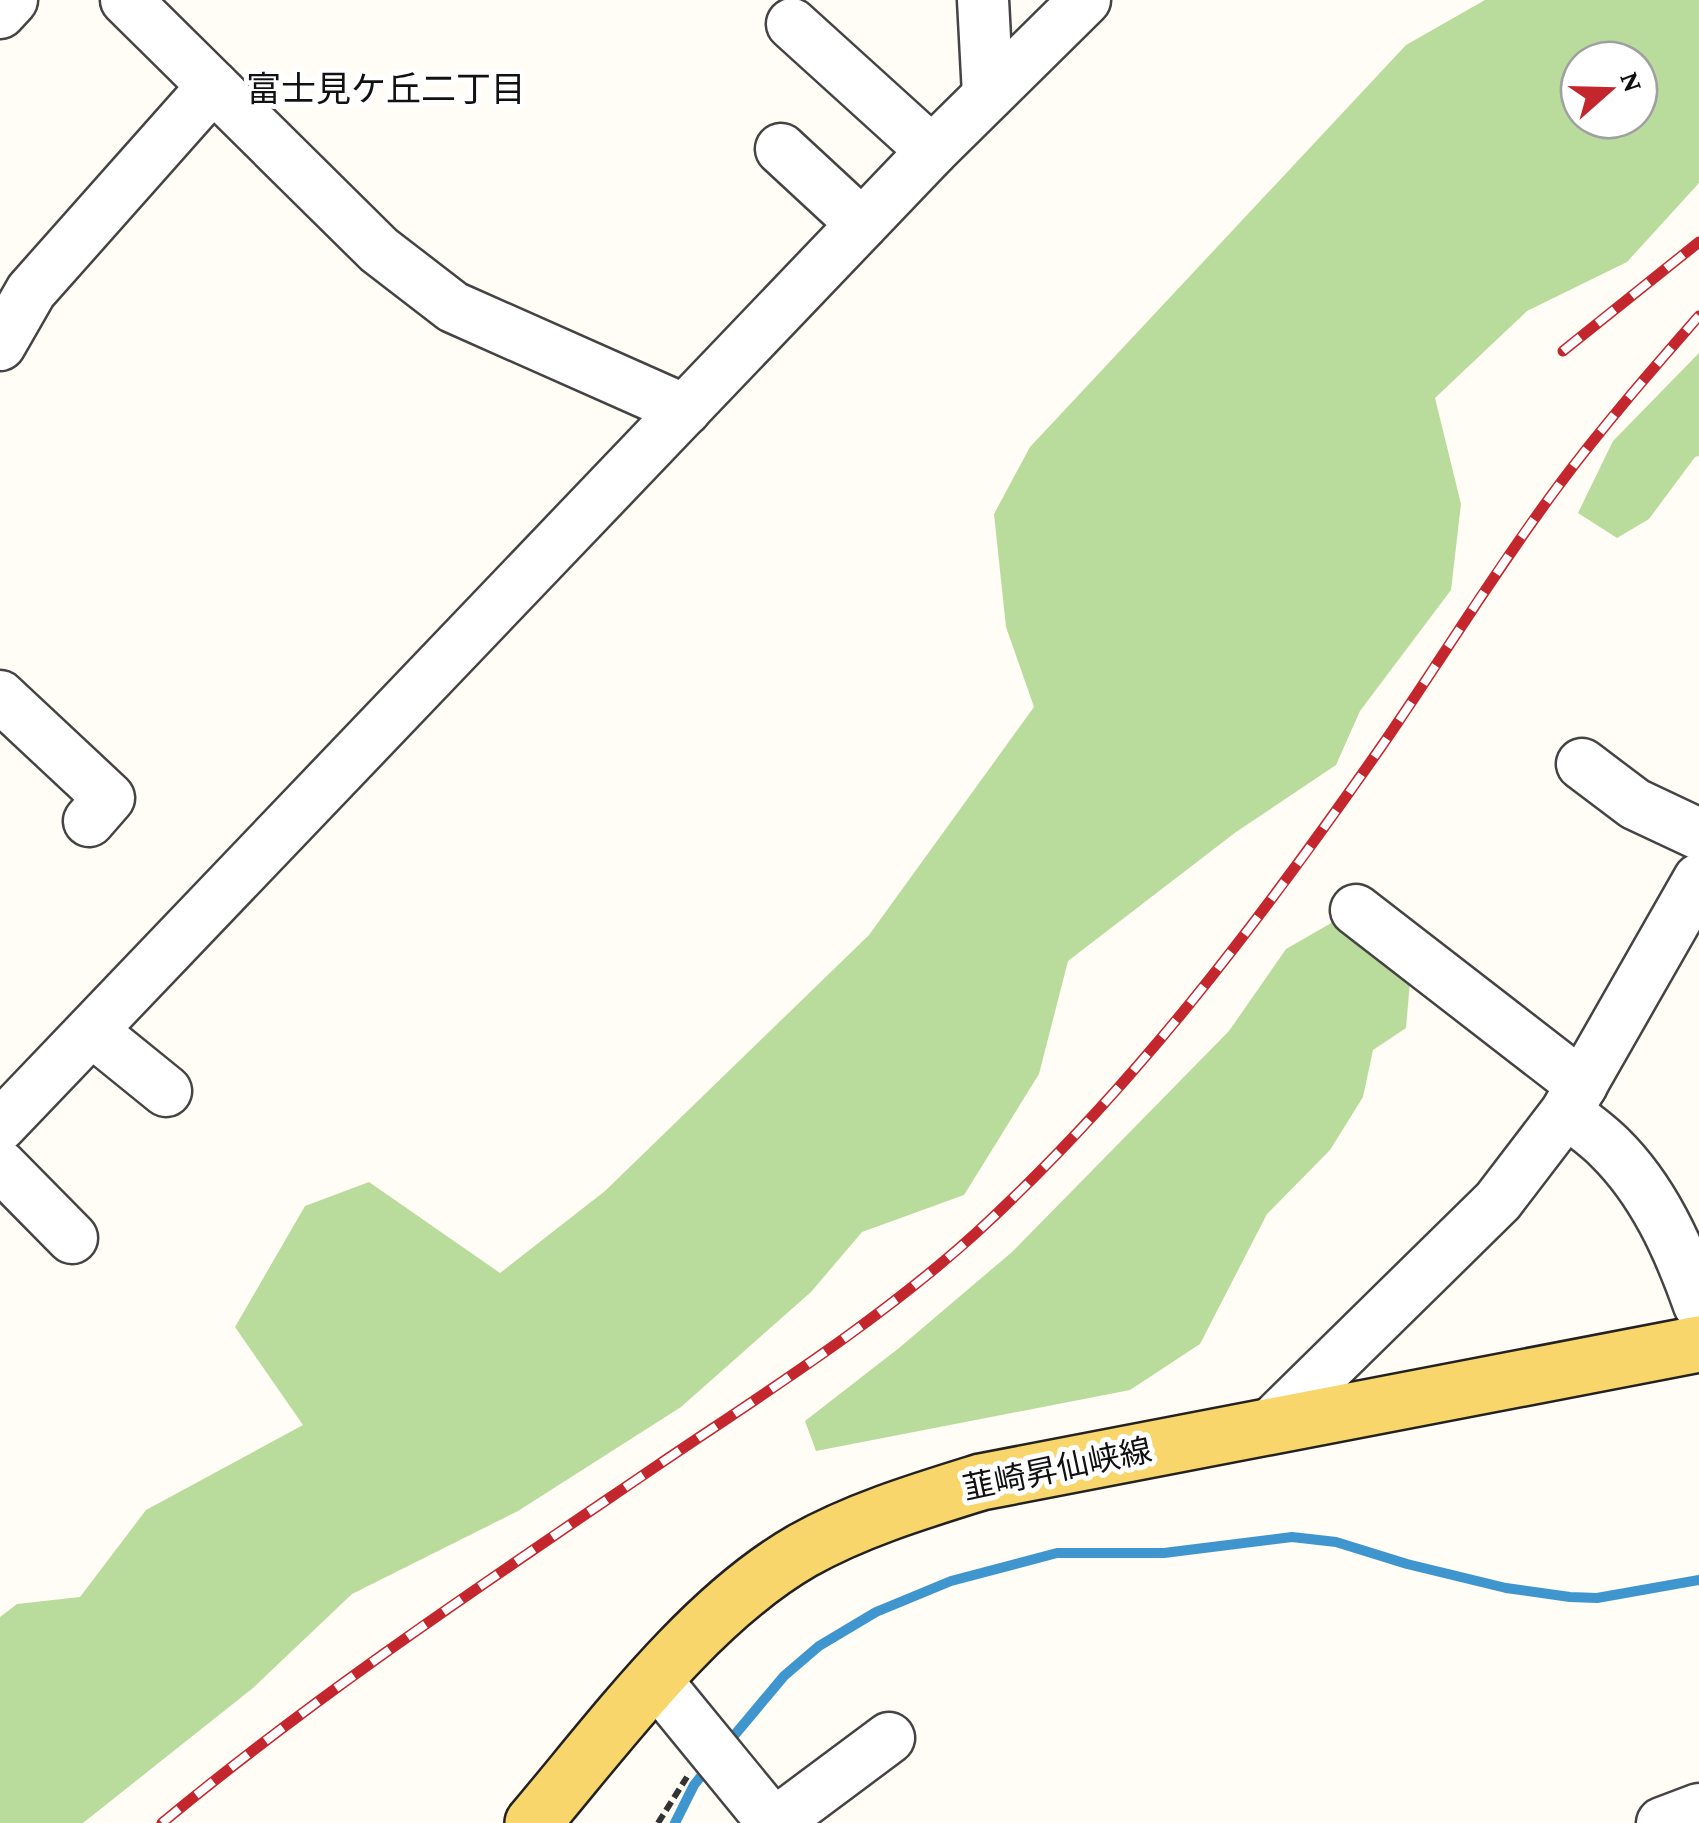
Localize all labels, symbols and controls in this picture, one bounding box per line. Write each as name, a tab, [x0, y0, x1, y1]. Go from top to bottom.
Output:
north arrow	[1559, 40, 1659, 140]
text: N	[1614, 67, 1650, 96]
district label: 富士見ケ丘二丁目	[246, 70, 526, 109]
street label: 韮崎昇仙峡線	[959, 1431, 1155, 1507]

